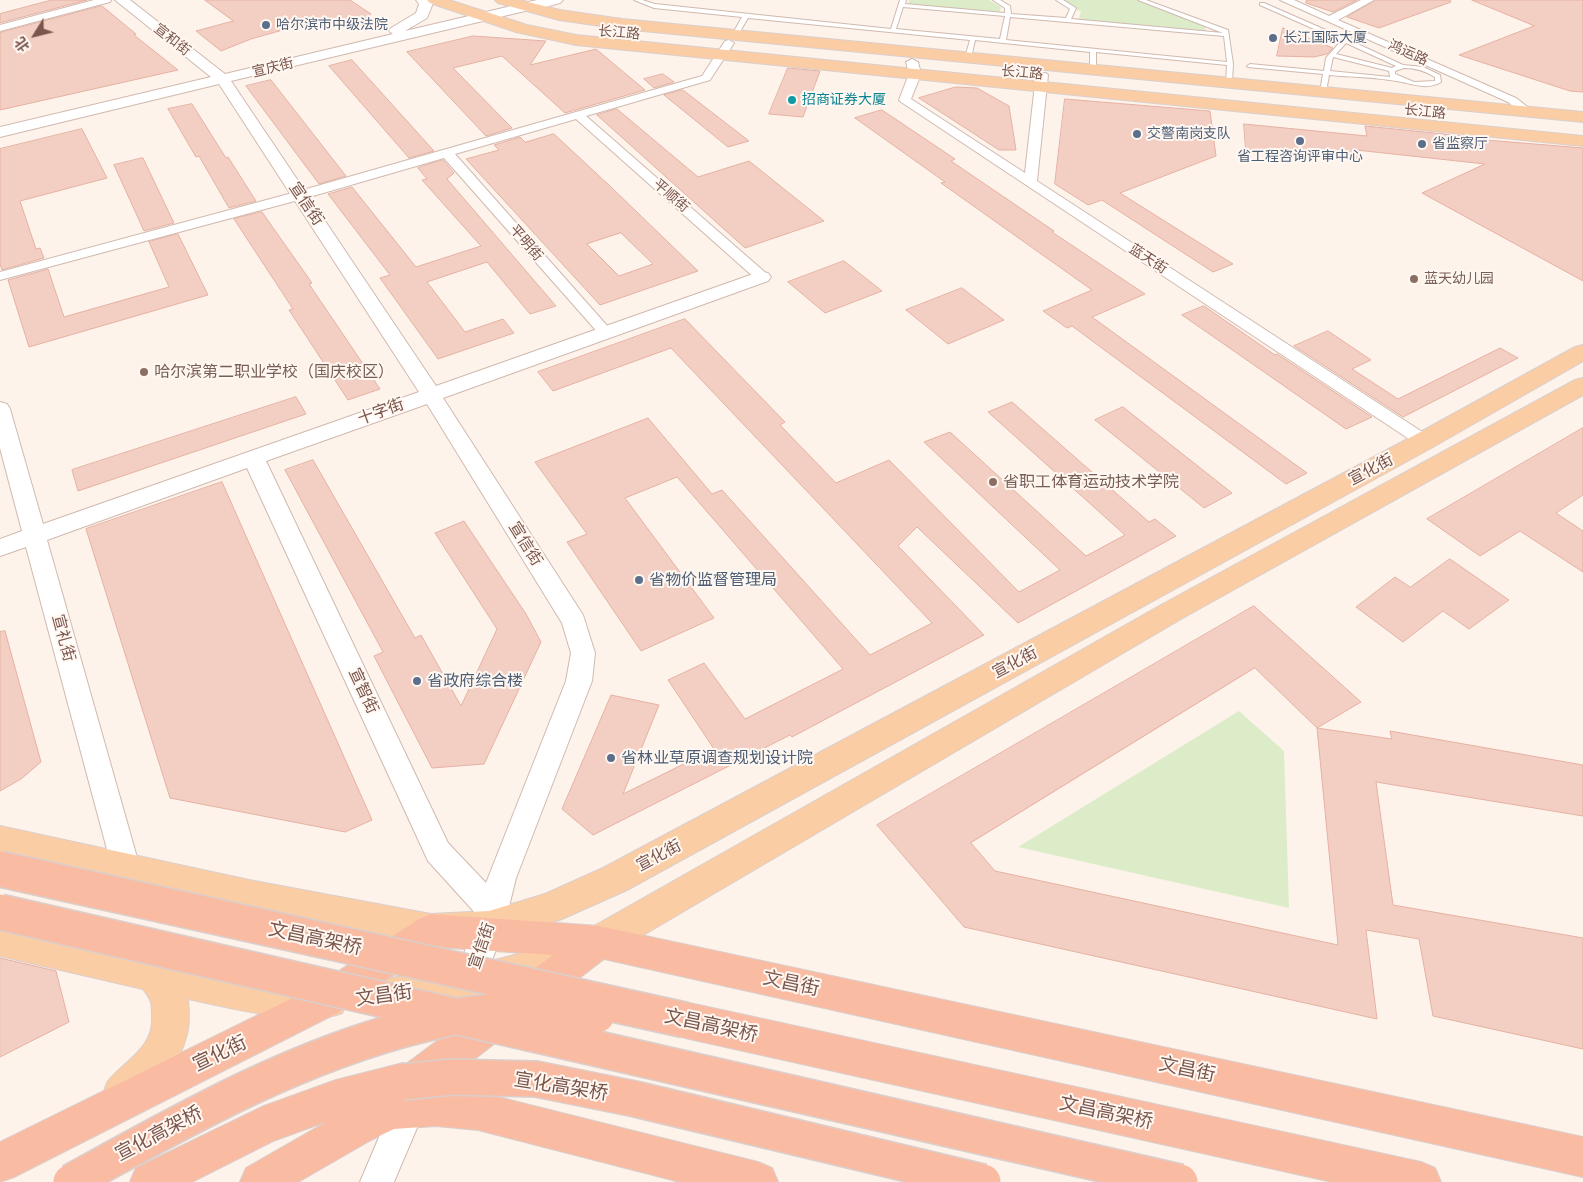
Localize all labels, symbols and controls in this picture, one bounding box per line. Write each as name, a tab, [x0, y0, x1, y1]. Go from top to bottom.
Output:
north arrow	[10, 10, 60, 60]
place label: 哈尔滨市中级法院	[276, 17, 388, 33]
marker: 哈尔滨市中级法院	[260, 19, 272, 31]
street label: 宣和街	[150, 20, 194, 60]
street label: 长江路	[597, 23, 641, 43]
place label: 长江国际大厦	[1283, 30, 1367, 46]
marker: 长江国际大厦	[1267, 32, 1279, 44]
text: 北	[11, 33, 33, 55]
street label: 鸿运路	[1385, 37, 1431, 69]
street label: 宣庆街	[251, 55, 295, 81]
street label: 长江路	[1000, 63, 1044, 83]
place label: 招商证券大厦	[802, 92, 886, 108]
marker: 招商证券大厦	[786, 94, 798, 106]
street label: 长江路	[1403, 101, 1447, 123]
place label: 交警南岗支队	[1147, 126, 1231, 142]
marker: 交警南岗支队	[1131, 128, 1143, 140]
marker: 省工程咨询评审中心	[1294, 135, 1306, 147]
place label: 省监察厅	[1432, 136, 1488, 152]
marker: 省监察厅	[1416, 138, 1428, 150]
place label: 省工程咨询评审中心	[1237, 149, 1363, 165]
street label: 平顺街	[650, 176, 692, 216]
street label: 宣信街	[285, 179, 327, 229]
street label: 平明街	[506, 222, 546, 264]
street label: 蓝天街	[1126, 241, 1170, 277]
place label: 蓝天幼儿园	[1424, 271, 1494, 287]
marker: 蓝天幼儿园	[1408, 273, 1420, 285]
place label: 哈尔滨第二职业学校（国庆校区）	[154, 362, 394, 382]
marker: 哈尔滨第二职业学校（国庆校区）	[138, 366, 150, 378]
street label: 十字街	[355, 395, 407, 429]
street label: 宣化街	[1345, 450, 1397, 490]
place label: 省职工体育运动技术学院	[1003, 472, 1179, 492]
marker: 省职工体育运动技术学院	[987, 476, 999, 488]
street label: 宣信街	[504, 519, 546, 569]
place label: 省物价监督管理局	[649, 570, 777, 590]
marker: 省物价监督管理局	[633, 574, 645, 586]
street label: 宣礼街	[48, 612, 78, 664]
street label: 宣化街	[989, 643, 1041, 683]
street label: 宣智街	[344, 665, 382, 717]
place label: 省政府综合楼	[427, 671, 523, 691]
marker: 省政府综合楼	[411, 675, 423, 687]
place label: 省林业草原调查规划设计院	[621, 748, 813, 768]
marker: 省林业草原调查规划设计院	[605, 752, 617, 764]
street label: 宣化街	[633, 836, 685, 876]
street label: 文昌高架桥	[266, 918, 364, 960]
street label: 宣信街	[465, 920, 499, 972]
street label: 文昌街	[761, 967, 821, 1001]
street label: 文昌街	[354, 981, 414, 1011]
street label: 文昌高架桥	[662, 1005, 760, 1047]
street label: 宣化街	[189, 1031, 251, 1077]
street label: 文昌街	[1157, 1053, 1217, 1087]
street label: 宣化高架桥	[512, 1068, 610, 1106]
street label: 文昌高架桥	[1057, 1092, 1155, 1134]
street label: 宣化高架桥	[112, 1102, 206, 1166]

